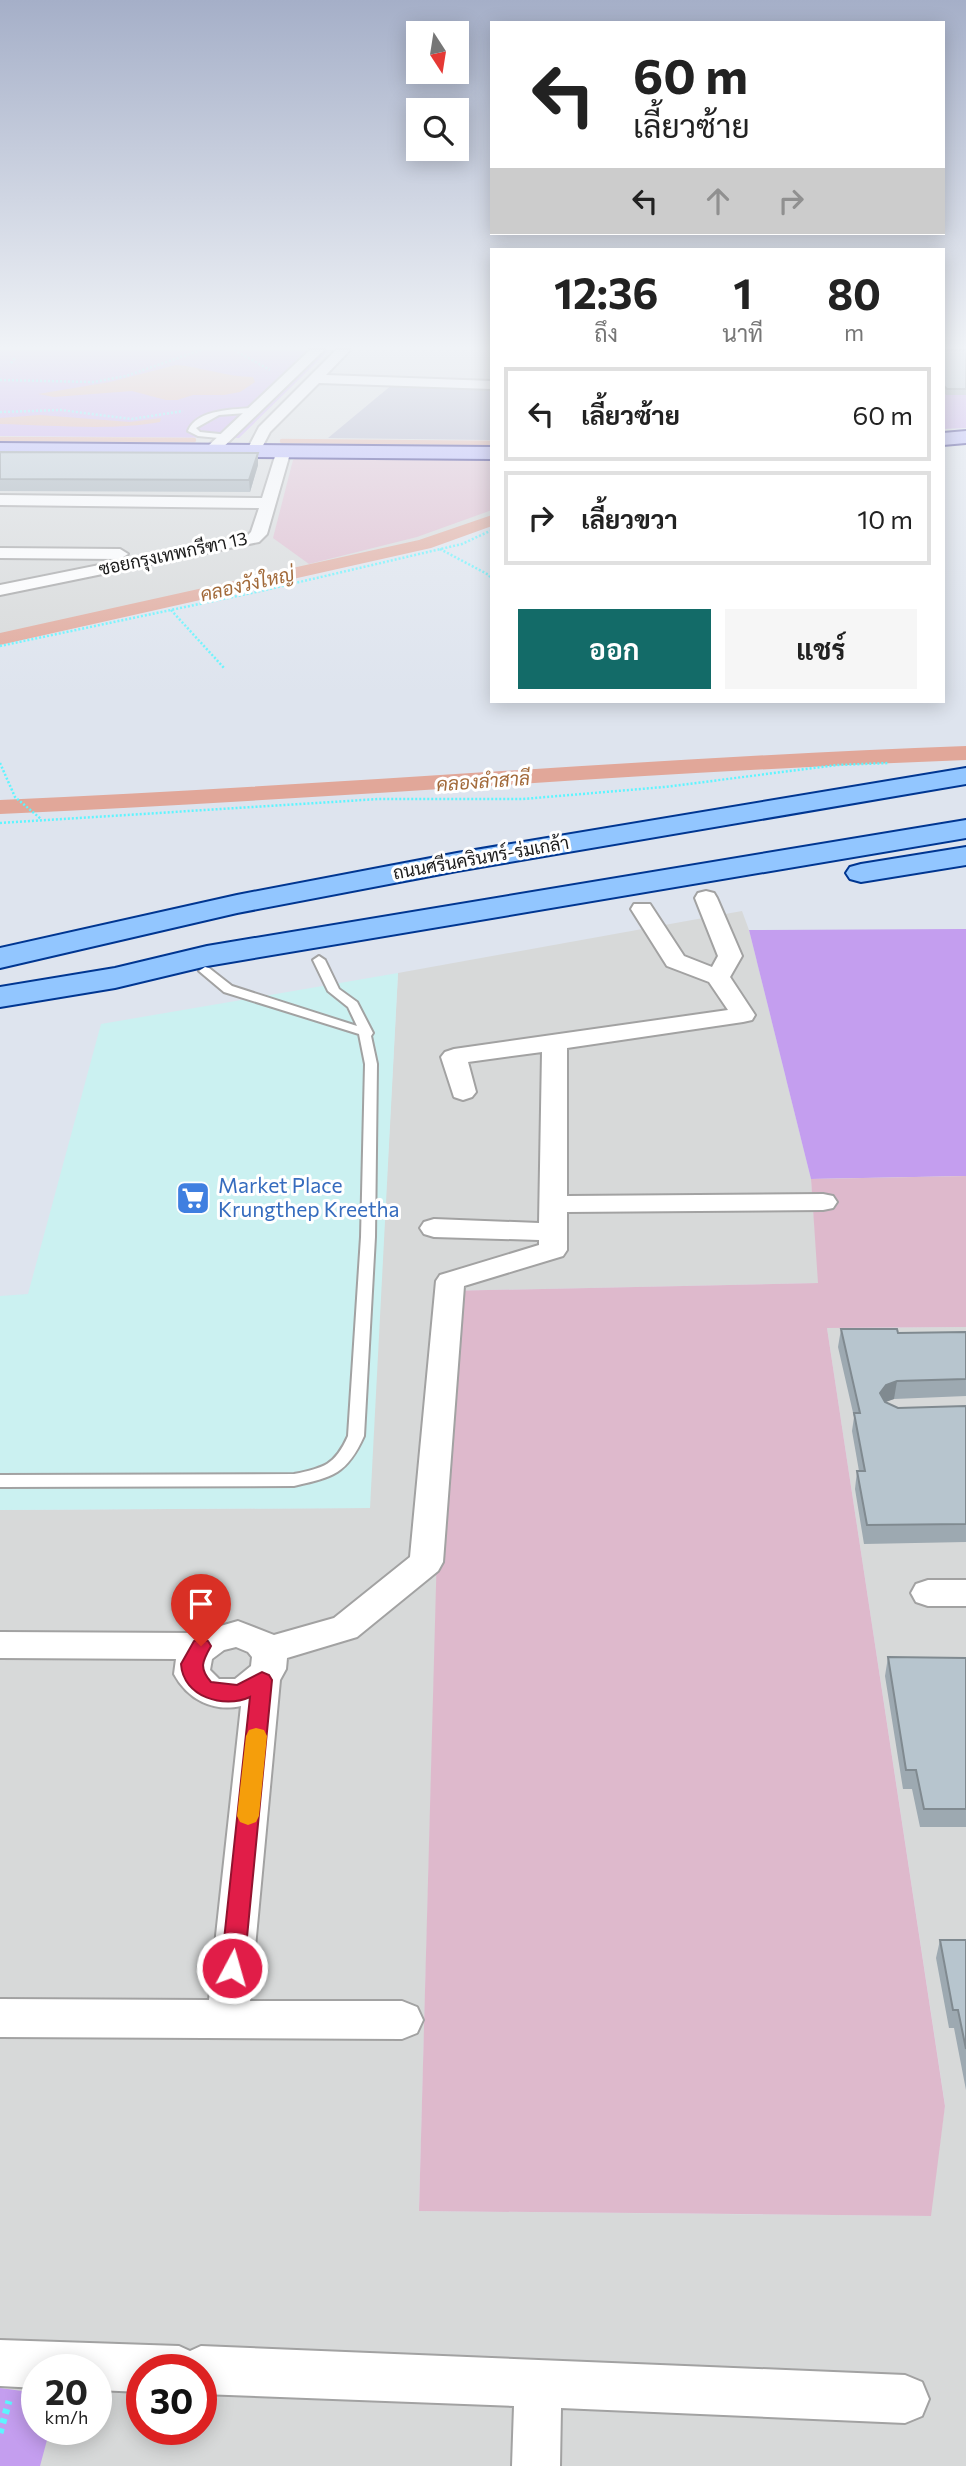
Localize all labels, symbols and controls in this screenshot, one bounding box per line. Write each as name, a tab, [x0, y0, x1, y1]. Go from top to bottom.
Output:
north arrow	[406, 21, 469, 84]
map controls	[406, 21, 469, 161]
text: 60 m	[633, 44, 748, 104]
icon: left	[518, 49, 609, 140]
button: search	[406, 98, 469, 161]
text: เลี้ยวซ้าย	[633, 105, 750, 145]
icon: left	[626, 182, 664, 220]
icon: ahead	[699, 182, 737, 220]
icon: right	[772, 182, 810, 220]
text: 12:36	[554, 266, 658, 318]
text: 1	[733, 266, 752, 318]
text: 80	[827, 267, 881, 319]
text: m	[844, 318, 864, 346]
text: ถึง	[594, 319, 618, 347]
text: นาที	[722, 319, 763, 347]
icon: left	[522, 395, 560, 433]
text: เลี้ยวซ้าย	[581, 399, 680, 430]
text: 60 m	[853, 399, 913, 430]
icon: right	[522, 499, 560, 537]
text: เลี้ยวขวา	[581, 503, 678, 534]
text: 10 m	[857, 503, 913, 534]
street label: ซอยกรุงเทพกรีฑา 13	[96, 526, 250, 581]
water label: คลองวังใหญ่	[198, 561, 297, 606]
button: ออก	[518, 609, 711, 689]
button: แชร์	[725, 609, 917, 689]
water label: คลองลำสาลี	[435, 766, 531, 795]
street label: ถนนศรีนครินทร์-ร่มเกล้า	[391, 830, 571, 883]
place label: Market Place Krungthep Kreetha	[218, 1172, 400, 1221]
supermarket icon: Market Place Krungthep Kreetha	[174, 1179, 212, 1217]
pin	[171, 1574, 231, 1646]
icon: arrive	[182, 1585, 220, 1623]
position arrow	[195, 1931, 269, 2005]
speed limit sign: 30	[126, 2354, 217, 2445]
text: 20	[45, 2369, 88, 2412]
text: km/h	[45, 2406, 88, 2428]

